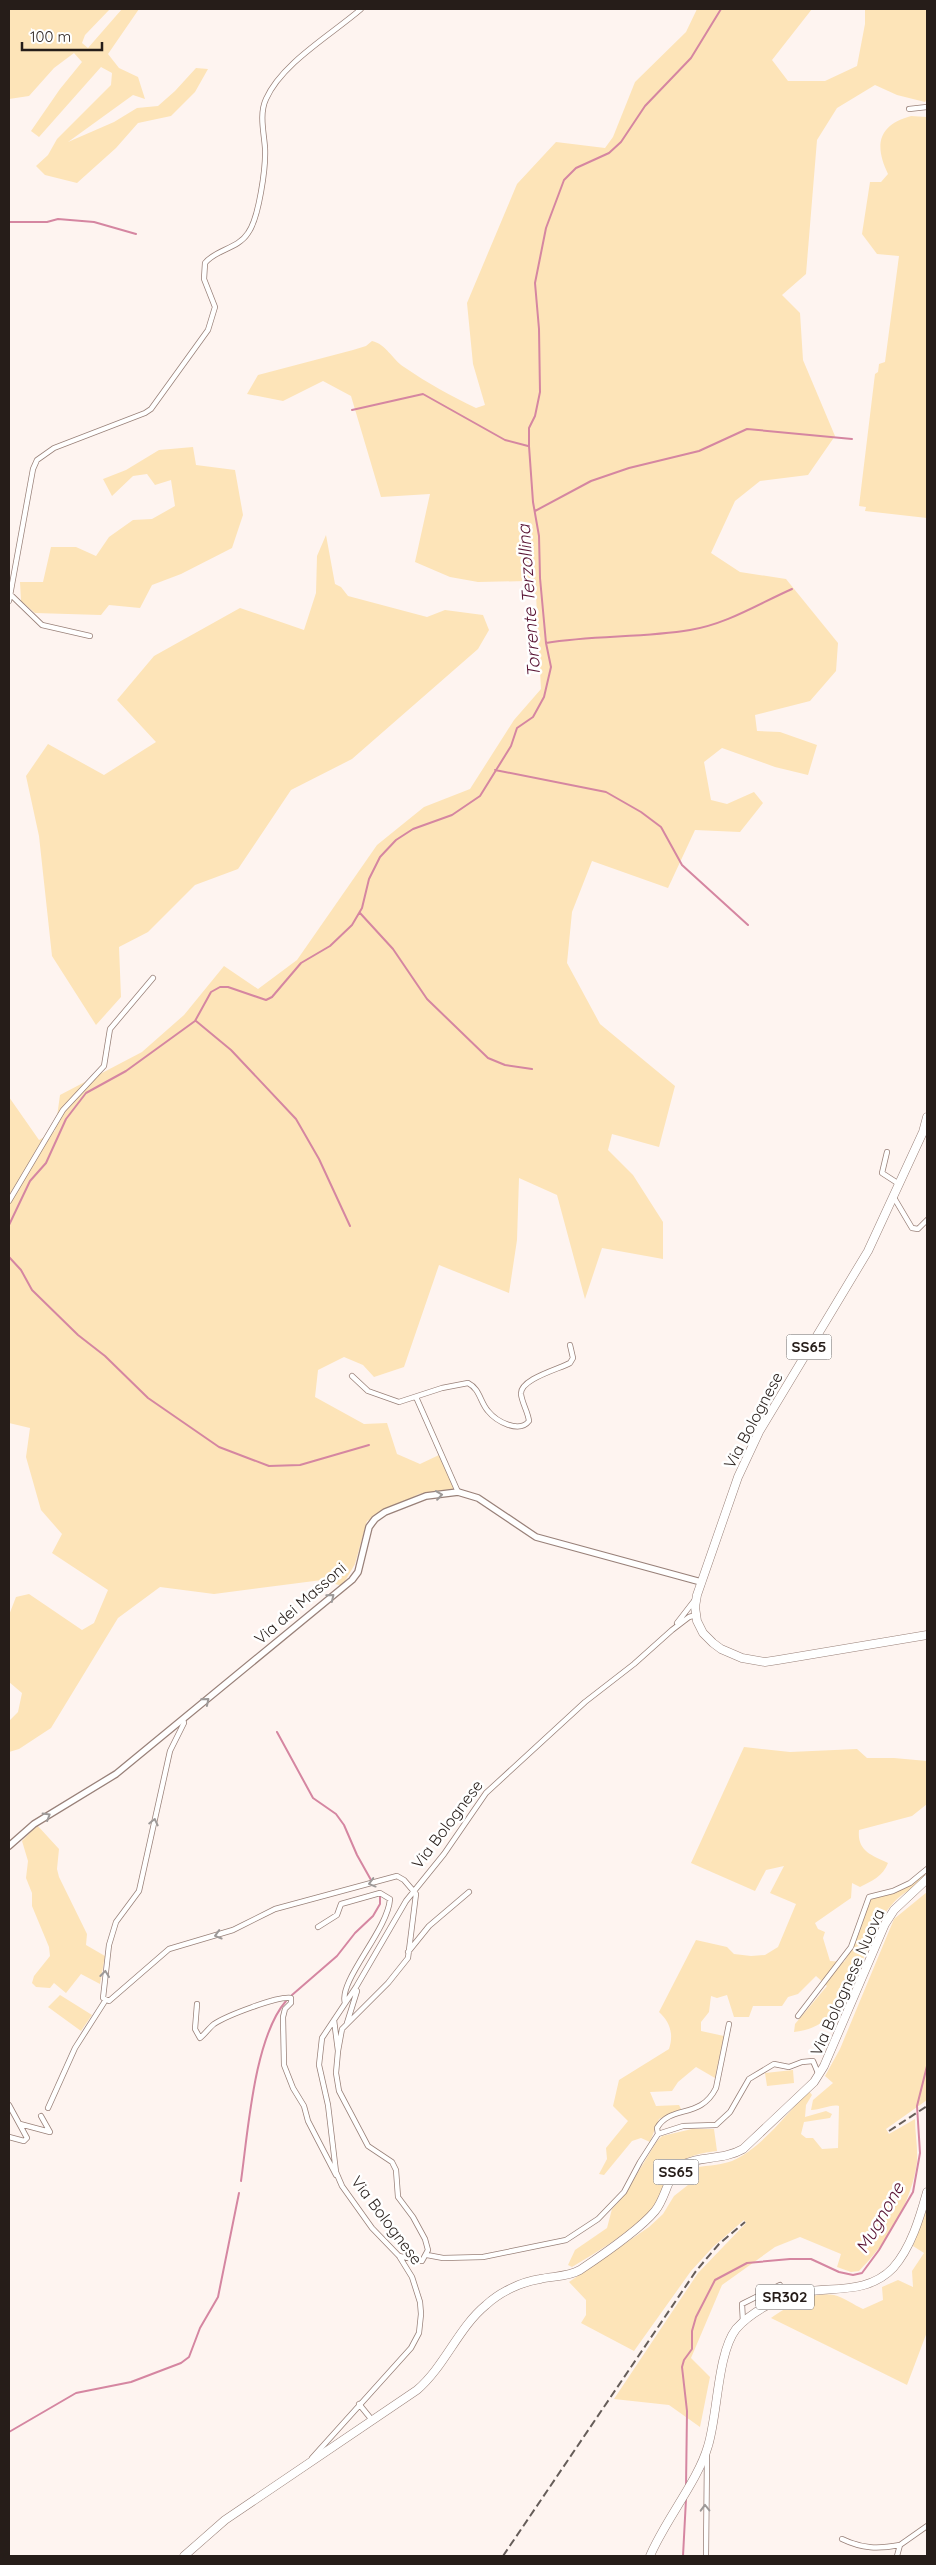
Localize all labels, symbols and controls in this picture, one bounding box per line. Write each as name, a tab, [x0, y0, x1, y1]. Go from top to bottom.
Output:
scale bar	[22, 20, 102, 52]
text: 100 m	[30, 27, 71, 46]
water label: Torrente Terzollina	[512, 523, 545, 678]
road number: SS65	[786, 1334, 832, 1360]
street label: Via Bolognese	[719, 1368, 787, 1472]
one-way arrow	[435, 1490, 443, 1500]
street label: Via dei Massoni	[250, 1558, 350, 1648]
one-way arrow	[326, 1593, 335, 1602]
one-way arrow	[201, 1697, 210, 1706]
street label: Via Bolognese	[407, 1776, 487, 1872]
one-way arrow	[41, 1813, 50, 1823]
one-way arrow	[148, 1817, 159, 1826]
one-way arrow	[368, 1877, 376, 1887]
street label: Via Bolognese Nuova	[806, 1905, 888, 2059]
one-way arrow	[215, 1929, 223, 1939]
one-way arrow	[100, 1970, 110, 1978]
road number: SS65	[654, 2160, 698, 2184]
street label: Via Bolognese	[347, 2172, 427, 2268]
water label: Mugnone	[850, 2177, 909, 2257]
road number: SR302	[756, 2284, 814, 2310]
one-way arrow	[700, 2503, 710, 2511]

